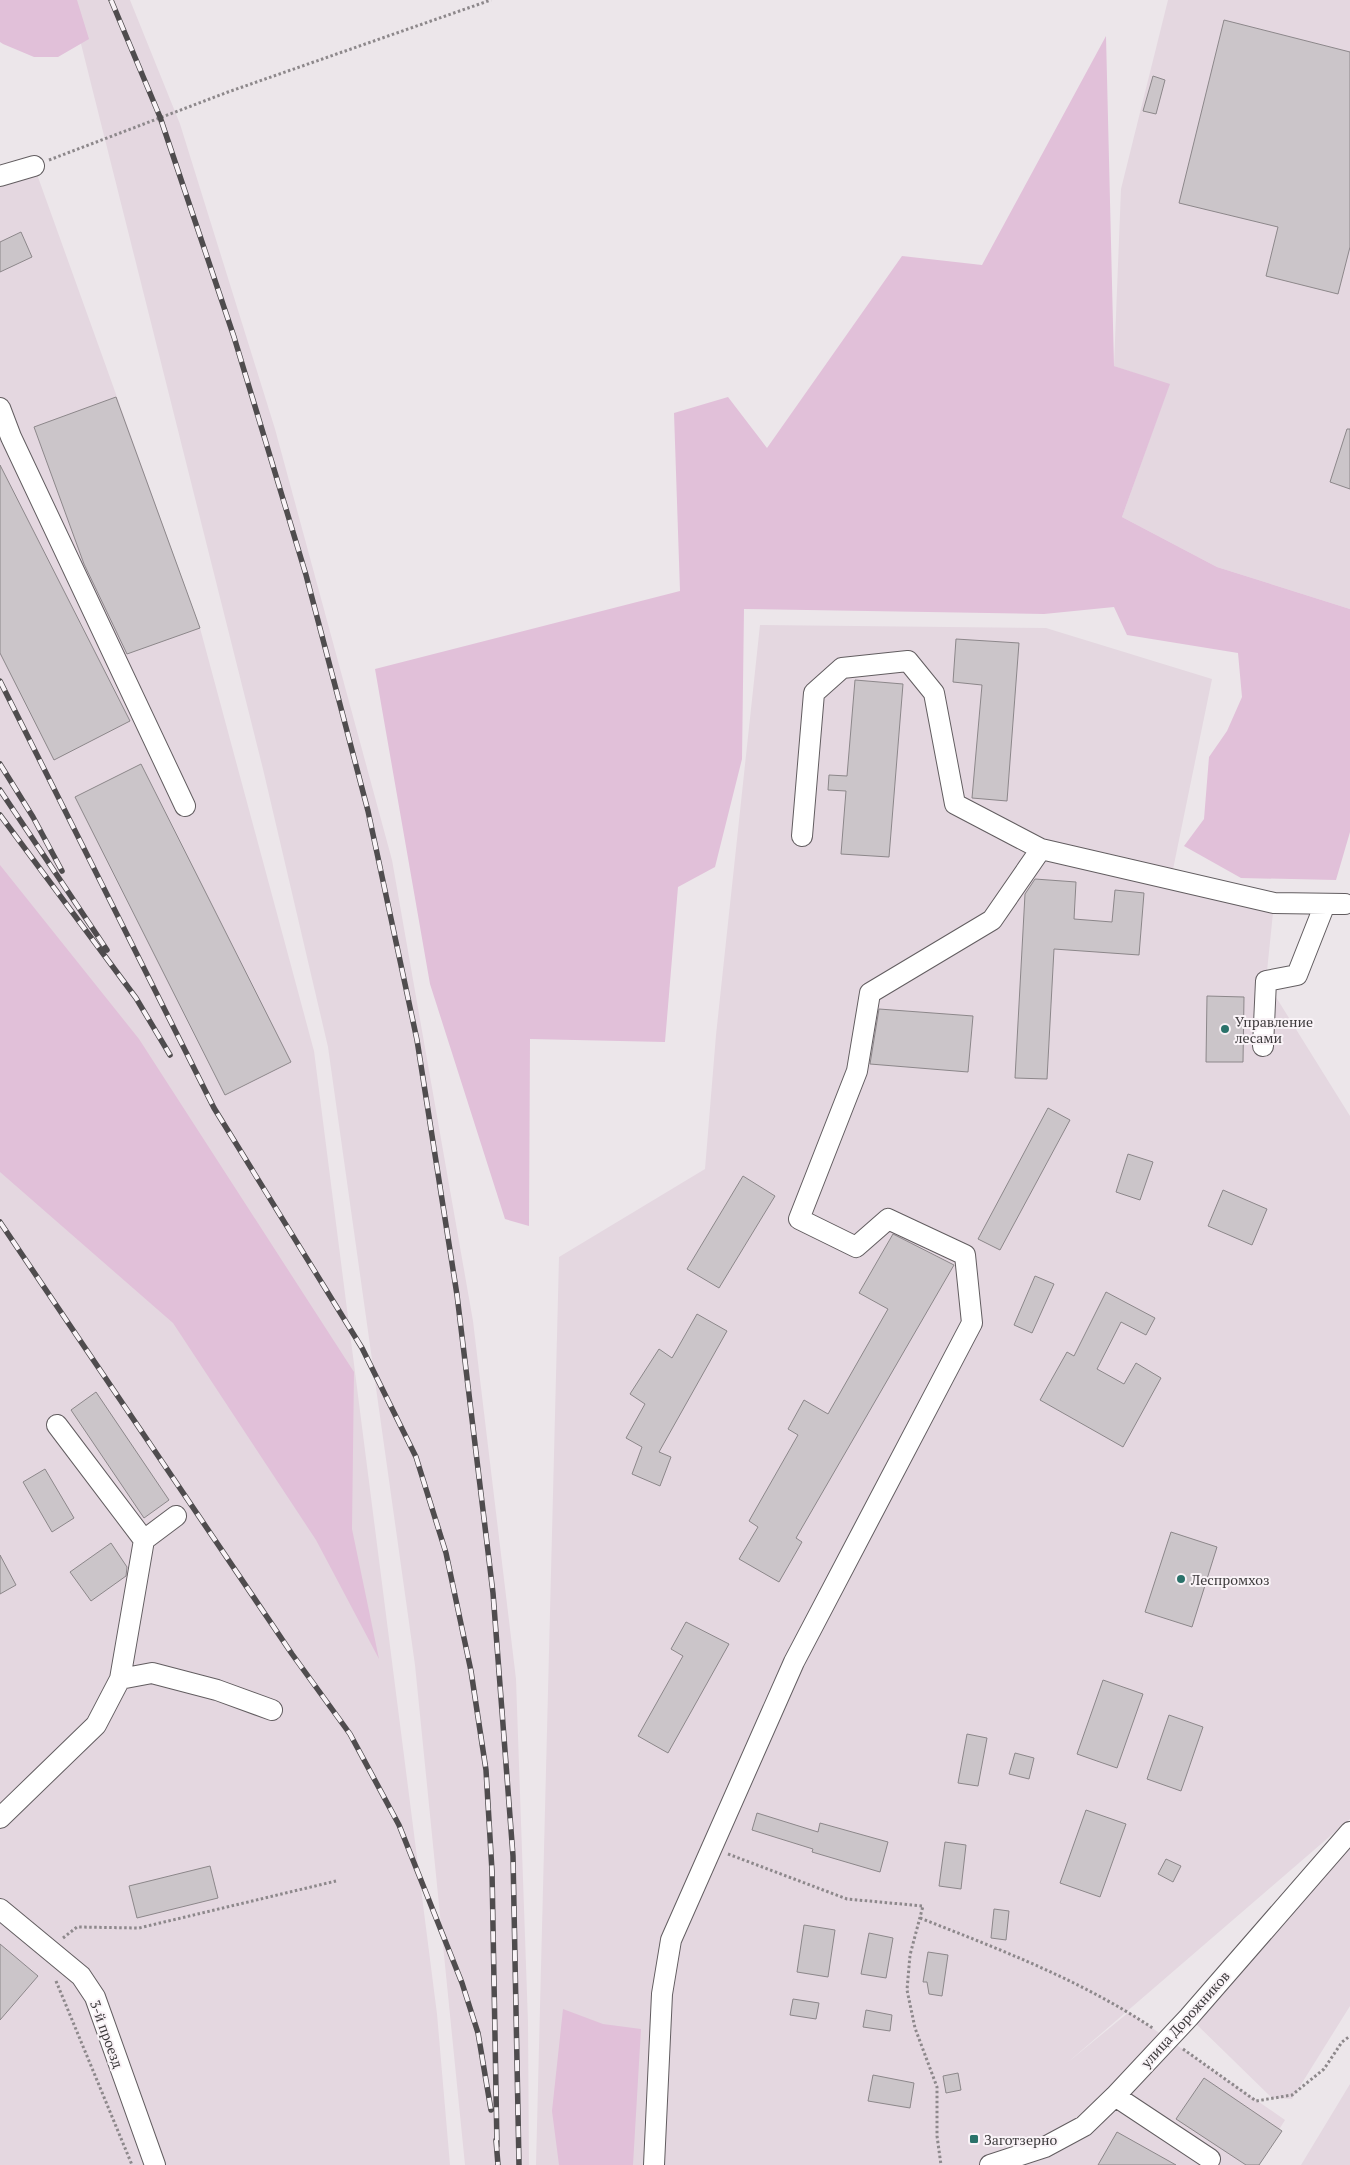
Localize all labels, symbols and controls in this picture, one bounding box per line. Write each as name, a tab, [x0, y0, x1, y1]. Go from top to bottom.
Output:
place label: Управление лесами	[1235, 1012, 1313, 1047]
marker: Управление лесами	[1219, 1023, 1231, 1035]
place label: Леспромхоз	[1190, 1570, 1270, 1589]
marker: Леспромхоз	[1175, 1573, 1187, 1585]
street label: улица Дорожников	[1136, 1966, 1234, 2072]
street label: 3-й проезд	[86, 1997, 128, 2071]
place label: Заготзерно	[984, 2130, 1057, 2149]
marker: Заготзерно	[968, 2133, 980, 2145]

